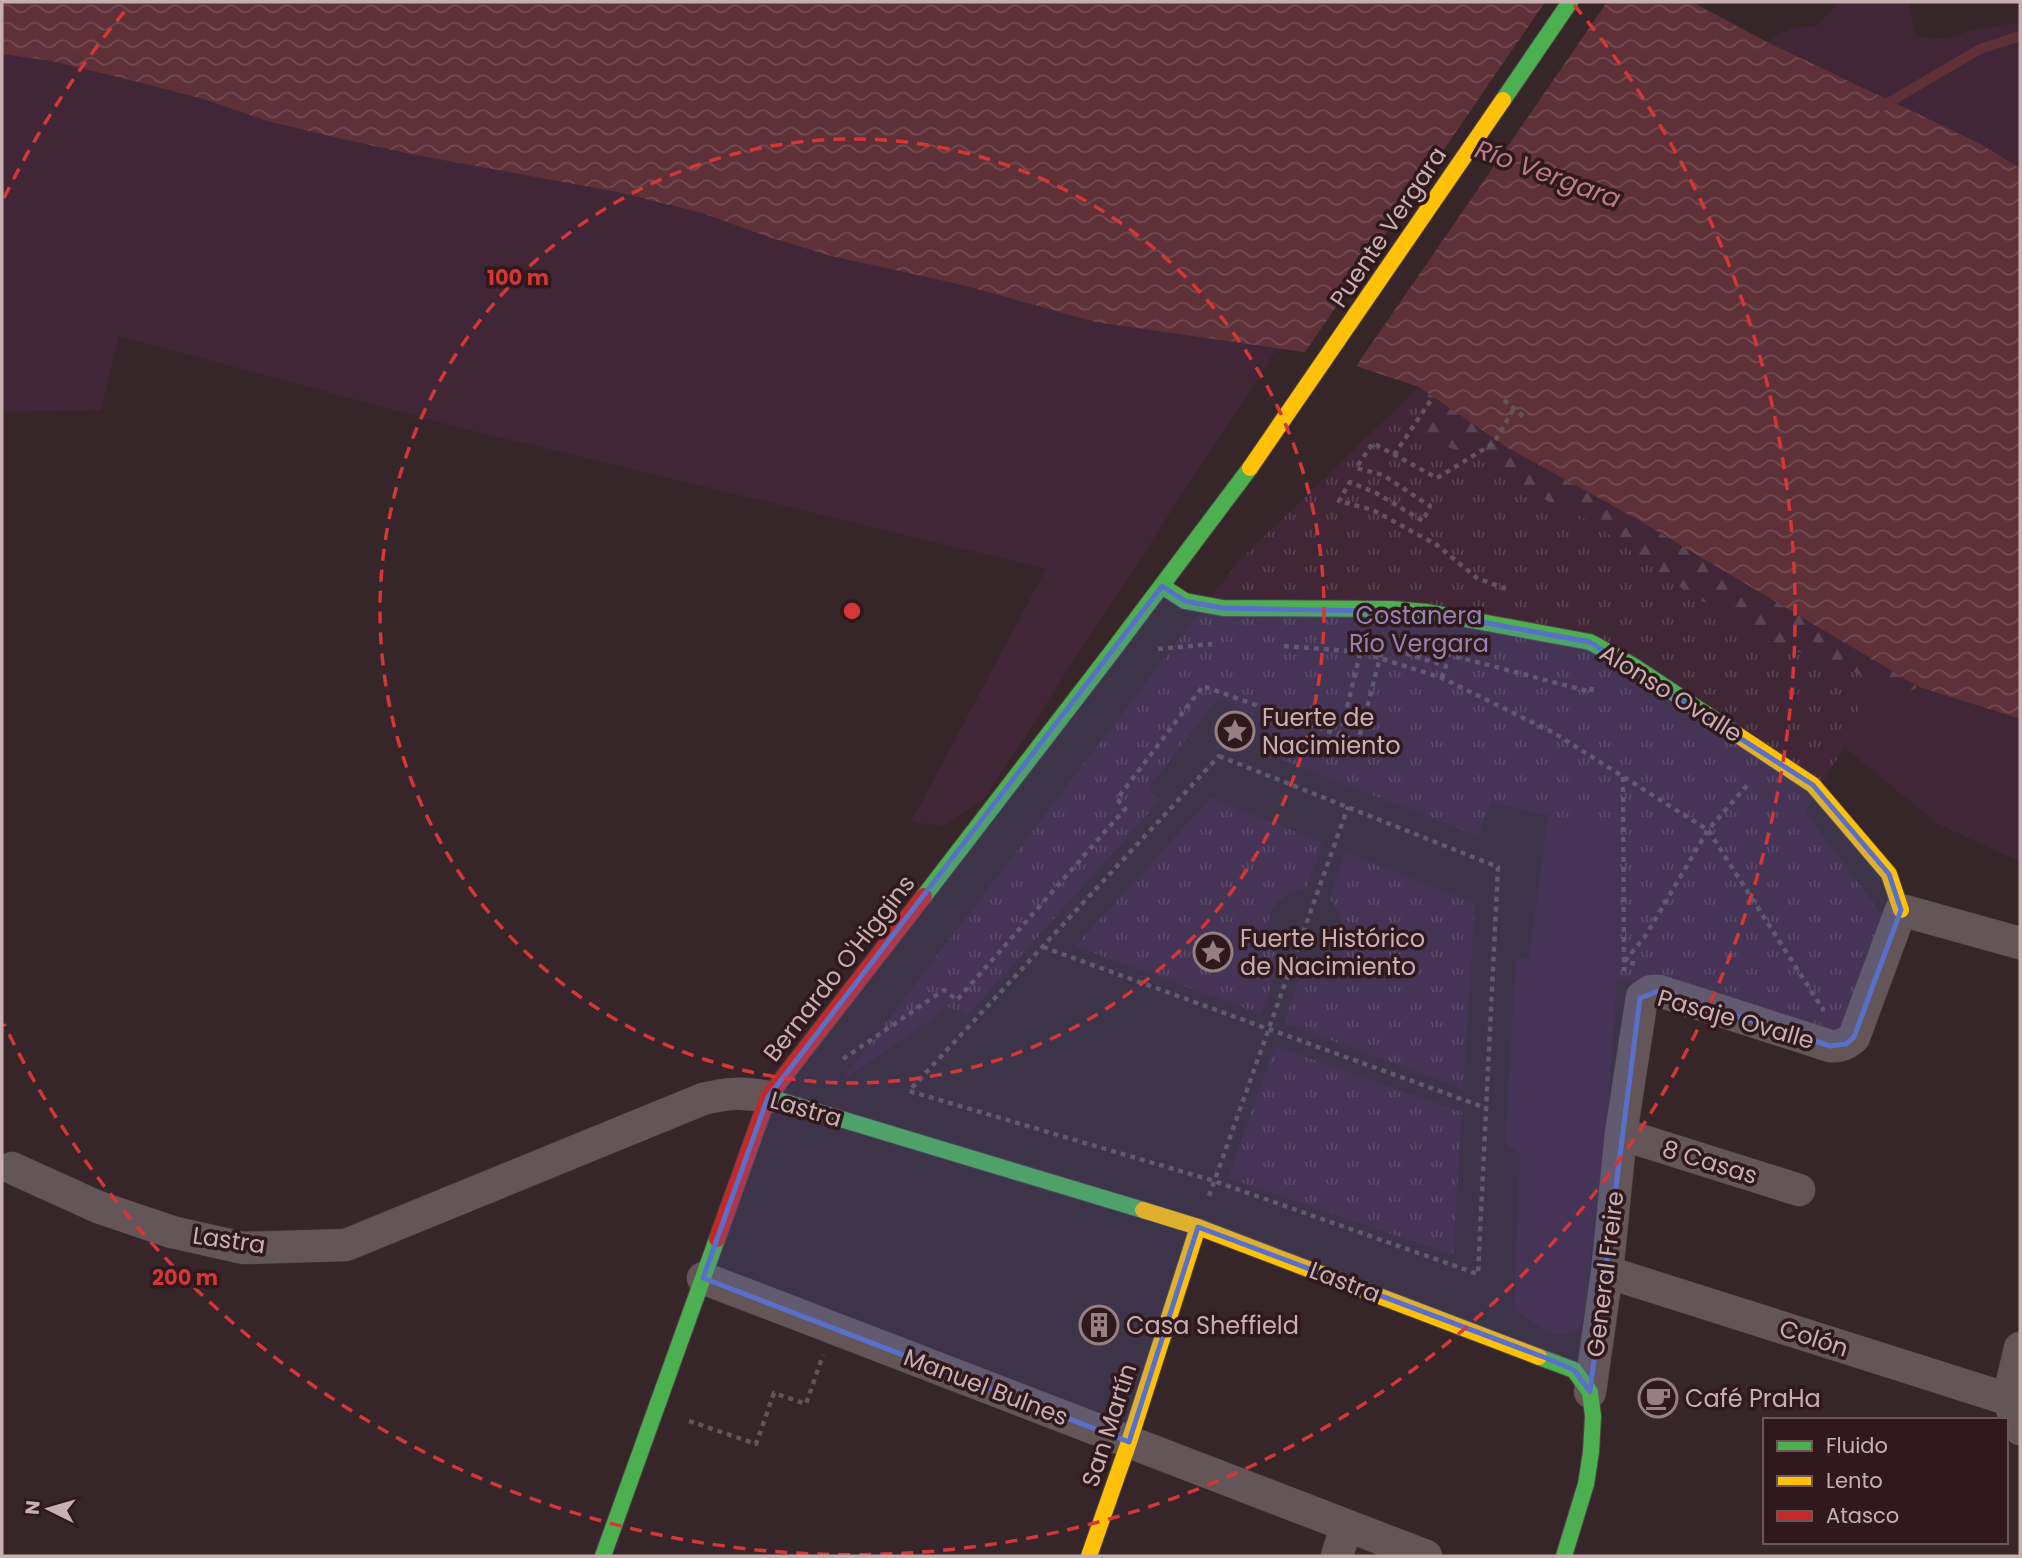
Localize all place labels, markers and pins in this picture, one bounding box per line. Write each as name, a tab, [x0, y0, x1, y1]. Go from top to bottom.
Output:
centre of rings	[840, 599, 864, 623]
place label: Fuerte de Nacimiento	[1262, 701, 1401, 762]
place icon: Fuerte de Nacimiento	[1214, 710, 1256, 752]
place label: Fuerte Histórico de Nacimiento	[1240, 922, 1425, 983]
place icon: Fuerte Histórico de Nacimiento	[1192, 931, 1234, 973]
building icon: Casa Sheffield	[1078, 1304, 1120, 1346]
place label: Casa Sheffield	[1126, 1309, 1299, 1342]
cafe icon: Café PraHa	[1637, 1377, 1679, 1419]
place label: Café PraHa	[1685, 1382, 1821, 1415]

